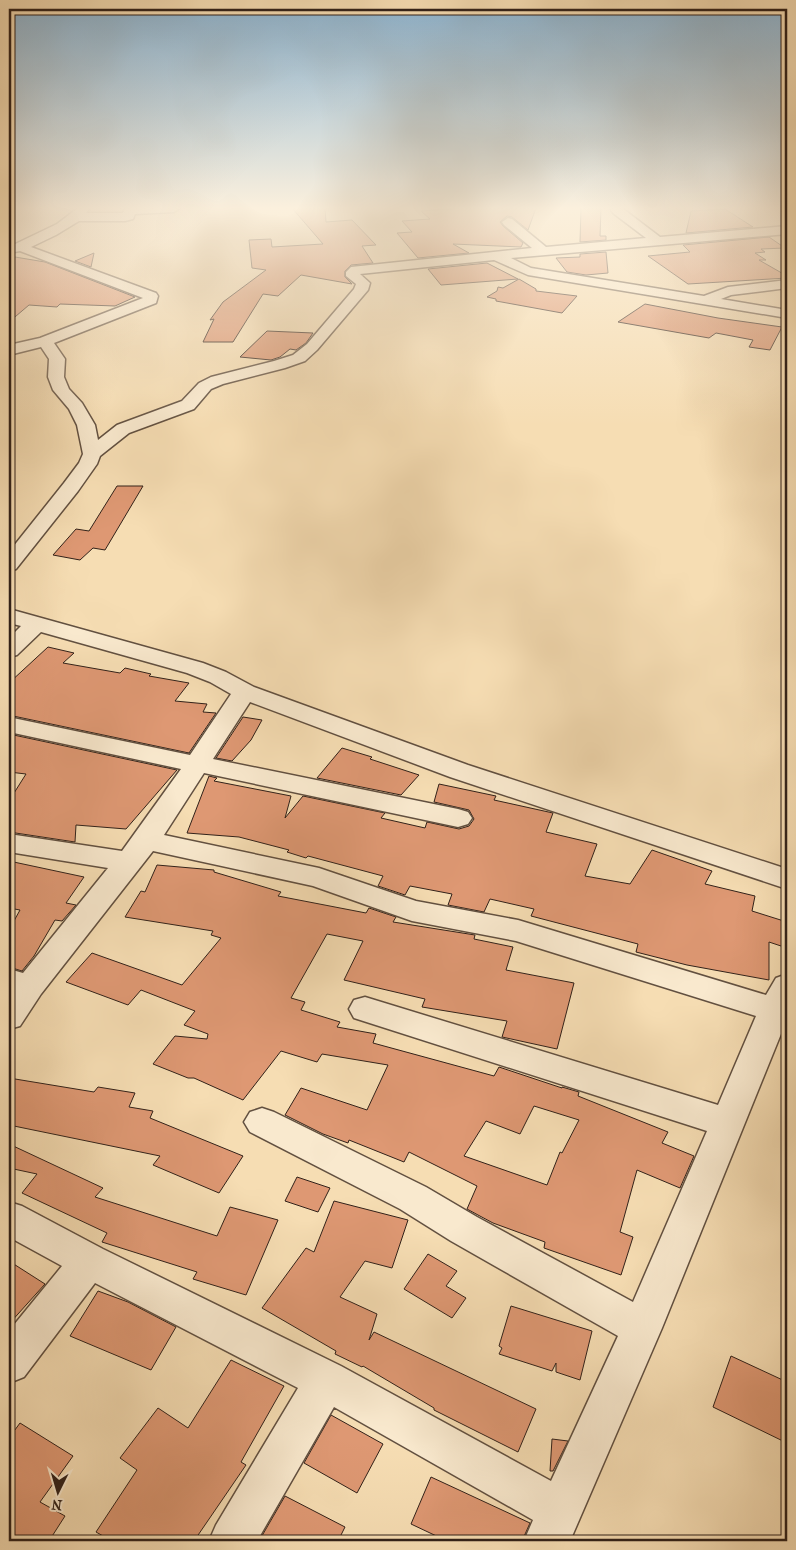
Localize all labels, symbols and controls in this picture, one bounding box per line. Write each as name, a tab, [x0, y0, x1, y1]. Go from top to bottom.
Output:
north arrow	[32, 1468, 82, 1518]
text: N	[51, 1495, 63, 1513]

